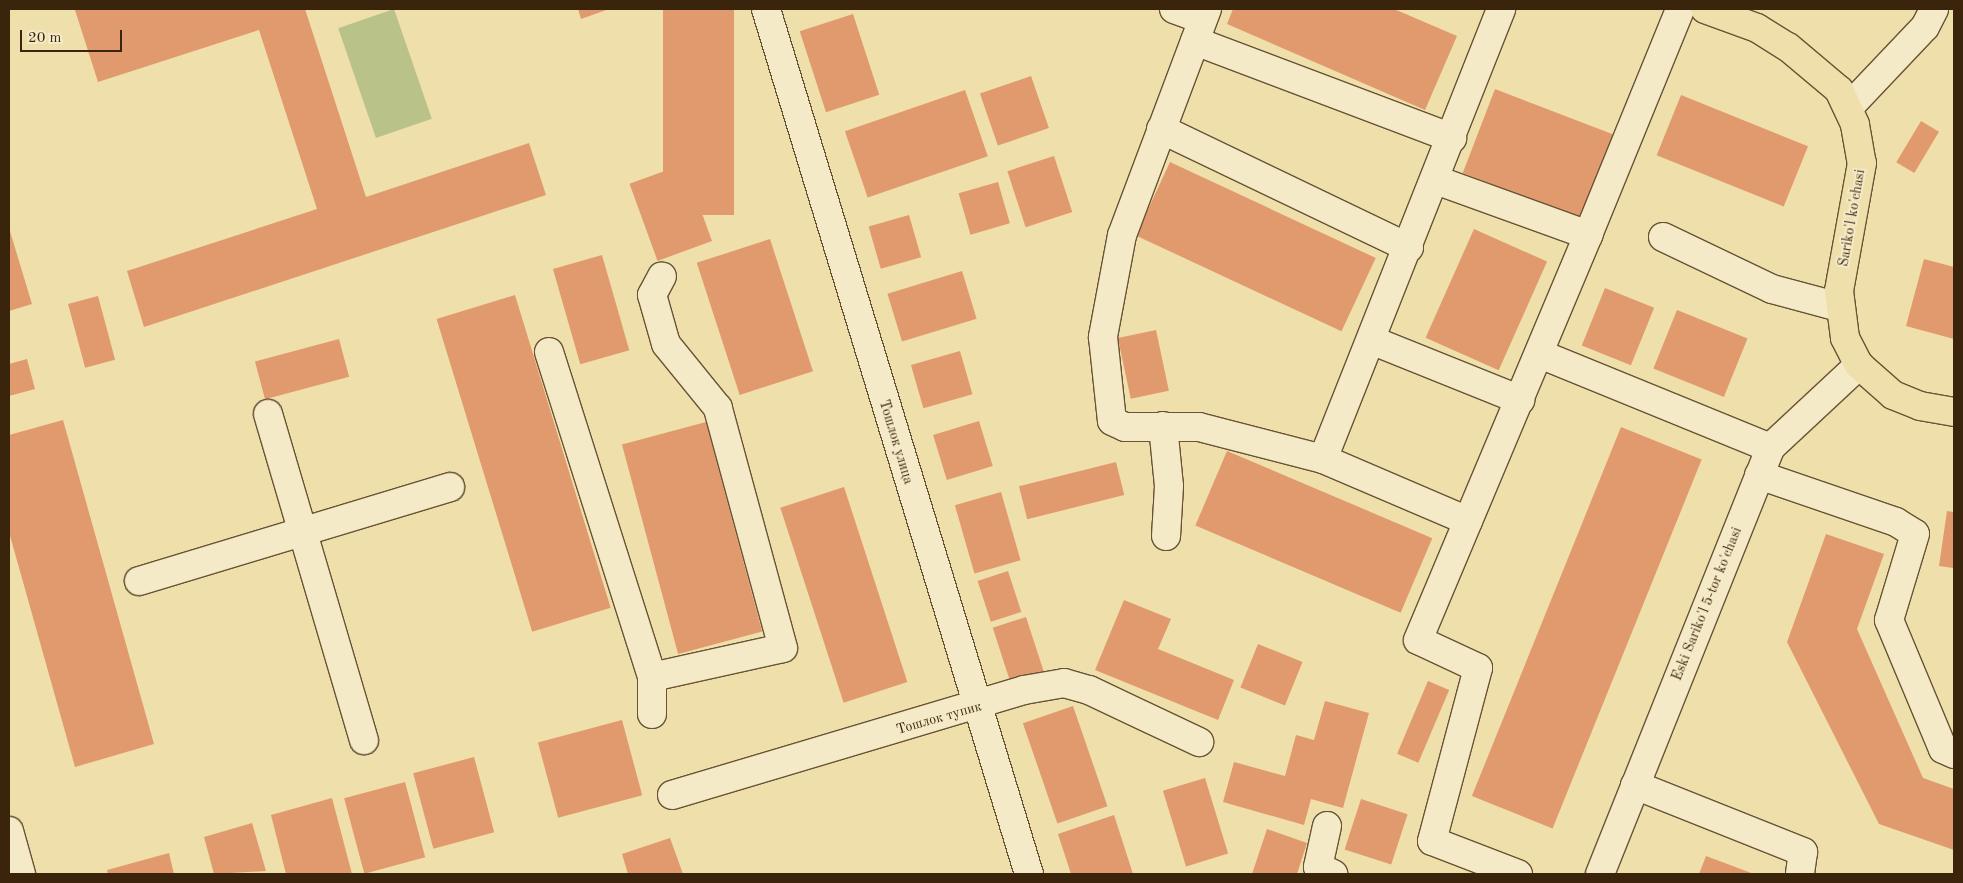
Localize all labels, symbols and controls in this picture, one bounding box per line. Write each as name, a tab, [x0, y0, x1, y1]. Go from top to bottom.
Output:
scale bar	[22, 20, 125, 52]
text: 20 m	[28, 31, 62, 46]
street label: Sariko'l ko'chasi	[1835, 168, 1869, 268]
street label: Тошлок улица	[875, 398, 917, 486]
street label: Eski Sariko'l 5-tor ko'chasi	[1668, 525, 1746, 683]
street label: Тошлок тупик	[894, 698, 984, 738]

